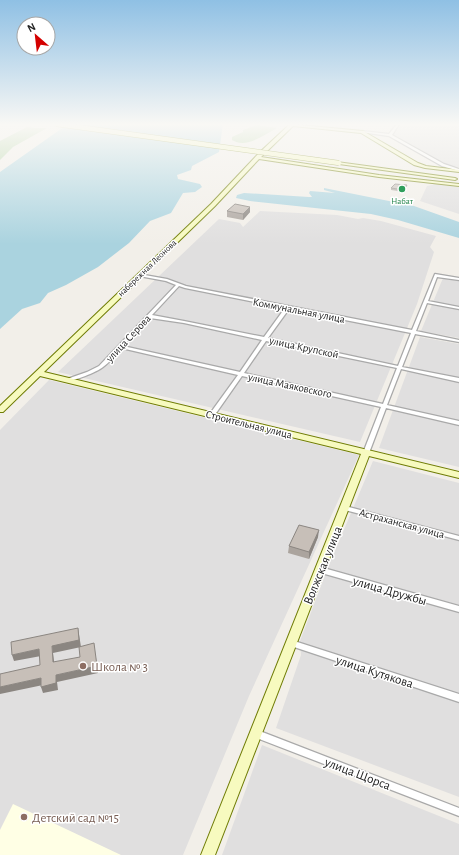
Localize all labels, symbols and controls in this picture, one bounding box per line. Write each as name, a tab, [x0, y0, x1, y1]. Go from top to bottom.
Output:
north arrow	[16, 16, 56, 56]
text: N	[26, 21, 38, 34]
marker: Набат	[397, 184, 407, 194]
place label: Набат	[391, 197, 414, 206]
street label: набережная Леонова	[116, 238, 178, 298]
street label: Коммунальная улица	[252, 296, 346, 325]
street label: улица Серова	[103, 313, 153, 365]
street label: улица Крупской	[267, 335, 339, 360]
street label: улица Маяковского	[246, 371, 333, 400]
street label: Строительная улица	[204, 408, 293, 441]
street label: Астраханская улица	[358, 507, 446, 540]
street label: Волжская улица	[302, 524, 345, 607]
street label: улица Дружбы	[350, 574, 428, 608]
street label: улица Кутякова	[333, 654, 415, 691]
marker: Школа № 3	[78, 661, 88, 671]
place label: Школа № 3	[91, 661, 148, 674]
street label: улица Щорса	[322, 756, 392, 793]
marker: Детский сад №15	[19, 812, 29, 822]
place label: Детский сад №15	[32, 812, 119, 825]

